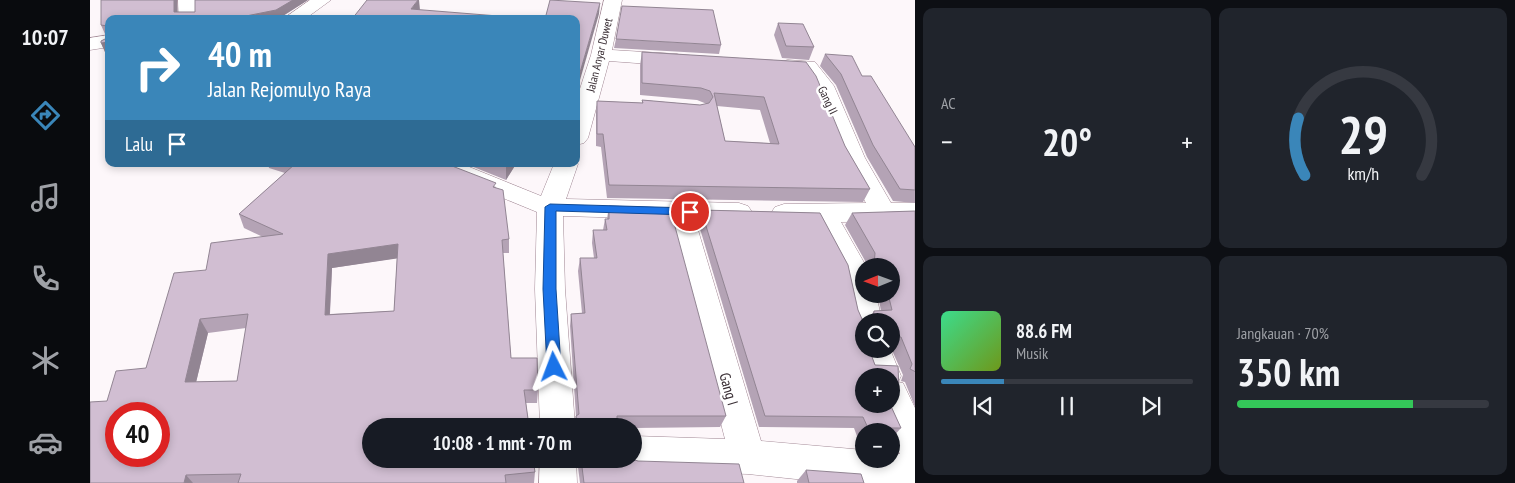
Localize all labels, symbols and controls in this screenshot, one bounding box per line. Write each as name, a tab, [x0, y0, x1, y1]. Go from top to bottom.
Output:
street label: Jalan Anyar Duwet	[582, 16, 616, 94]
text: 10:07	[21, 23, 69, 51]
text: 40 m	[208, 31, 272, 77]
icon: right	[125, 35, 190, 100]
text: Jalan Rejomulyo Raya	[208, 75, 371, 103]
street label: Gang II	[815, 84, 841, 116]
text: AC	[941, 93, 956, 113]
icon: directions	[28, 98, 63, 133]
text: 29	[1338, 101, 1388, 168]
text: 20°	[1042, 117, 1092, 166]
text: −	[941, 123, 953, 160]
text: +	[1181, 123, 1193, 160]
icon: arrive	[163, 130, 191, 158]
text: Lalu	[125, 132, 153, 156]
text: km/h	[1347, 162, 1379, 185]
icon: music	[28, 180, 63, 215]
pin	[669, 191, 711, 233]
icon: arrive	[676, 198, 704, 226]
north arrow	[855, 258, 900, 302]
map controls	[855, 258, 900, 468]
icon: phone	[28, 261, 63, 296]
button: search	[855, 313, 900, 358]
text: 88.6 FM	[1016, 319, 1072, 343]
text: Jangkauan · 70%	[1237, 323, 1329, 343]
position arrow	[527, 340, 579, 392]
icon: climate	[28, 343, 63, 378]
text: Musik	[1016, 343, 1048, 363]
text: 350 km	[1237, 347, 1340, 396]
button: +	[855, 368, 900, 413]
street label: Gang I	[715, 370, 743, 408]
icon: previous	[969, 392, 997, 420]
icon: pause	[1053, 392, 1081, 420]
icon: next	[1137, 392, 1165, 420]
speed limit sign: 40	[105, 402, 170, 467]
button: −	[855, 423, 900, 468]
icon: car	[28, 425, 63, 460]
text: 10:08 · 1 mnt · 70 m	[432, 431, 572, 455]

